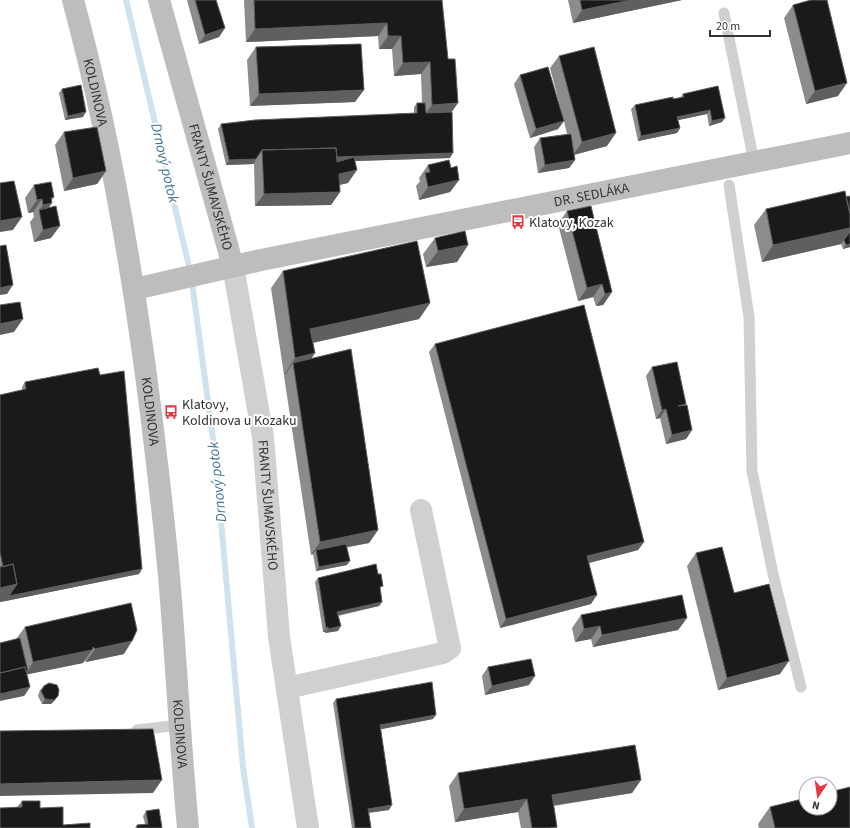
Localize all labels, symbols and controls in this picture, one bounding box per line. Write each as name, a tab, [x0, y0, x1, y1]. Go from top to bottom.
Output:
scale bar	[710, 12, 770, 38]
text: 20 m	[716, 18, 740, 35]
street label: KOLDINOVA	[77, 56, 112, 129]
water label: Drnový potok	[145, 121, 184, 206]
street label: FRANTY ŠUMAVSKÉHO	[183, 121, 237, 253]
street label: DR. SEDLÁKA	[552, 178, 631, 213]
place label: Klatovy, Kozak	[529, 213, 614, 233]
bus stop icon: Klatovy, Kozak	[510, 214, 526, 230]
street label: KOLDINOVA	[135, 376, 164, 447]
place label: Klatovy, Koldinova u Kozaku	[182, 395, 297, 431]
bus stop icon: Klatovy, Koldinova u Kozaku	[163, 404, 179, 420]
street label: FRANTY ŠUMAVSKÉHO	[252, 439, 283, 571]
water label: Drnový potok	[203, 440, 232, 523]
street label: KOLDINOVA	[167, 699, 192, 770]
north arrow	[798, 776, 838, 816]
text: N	[811, 797, 821, 813]

